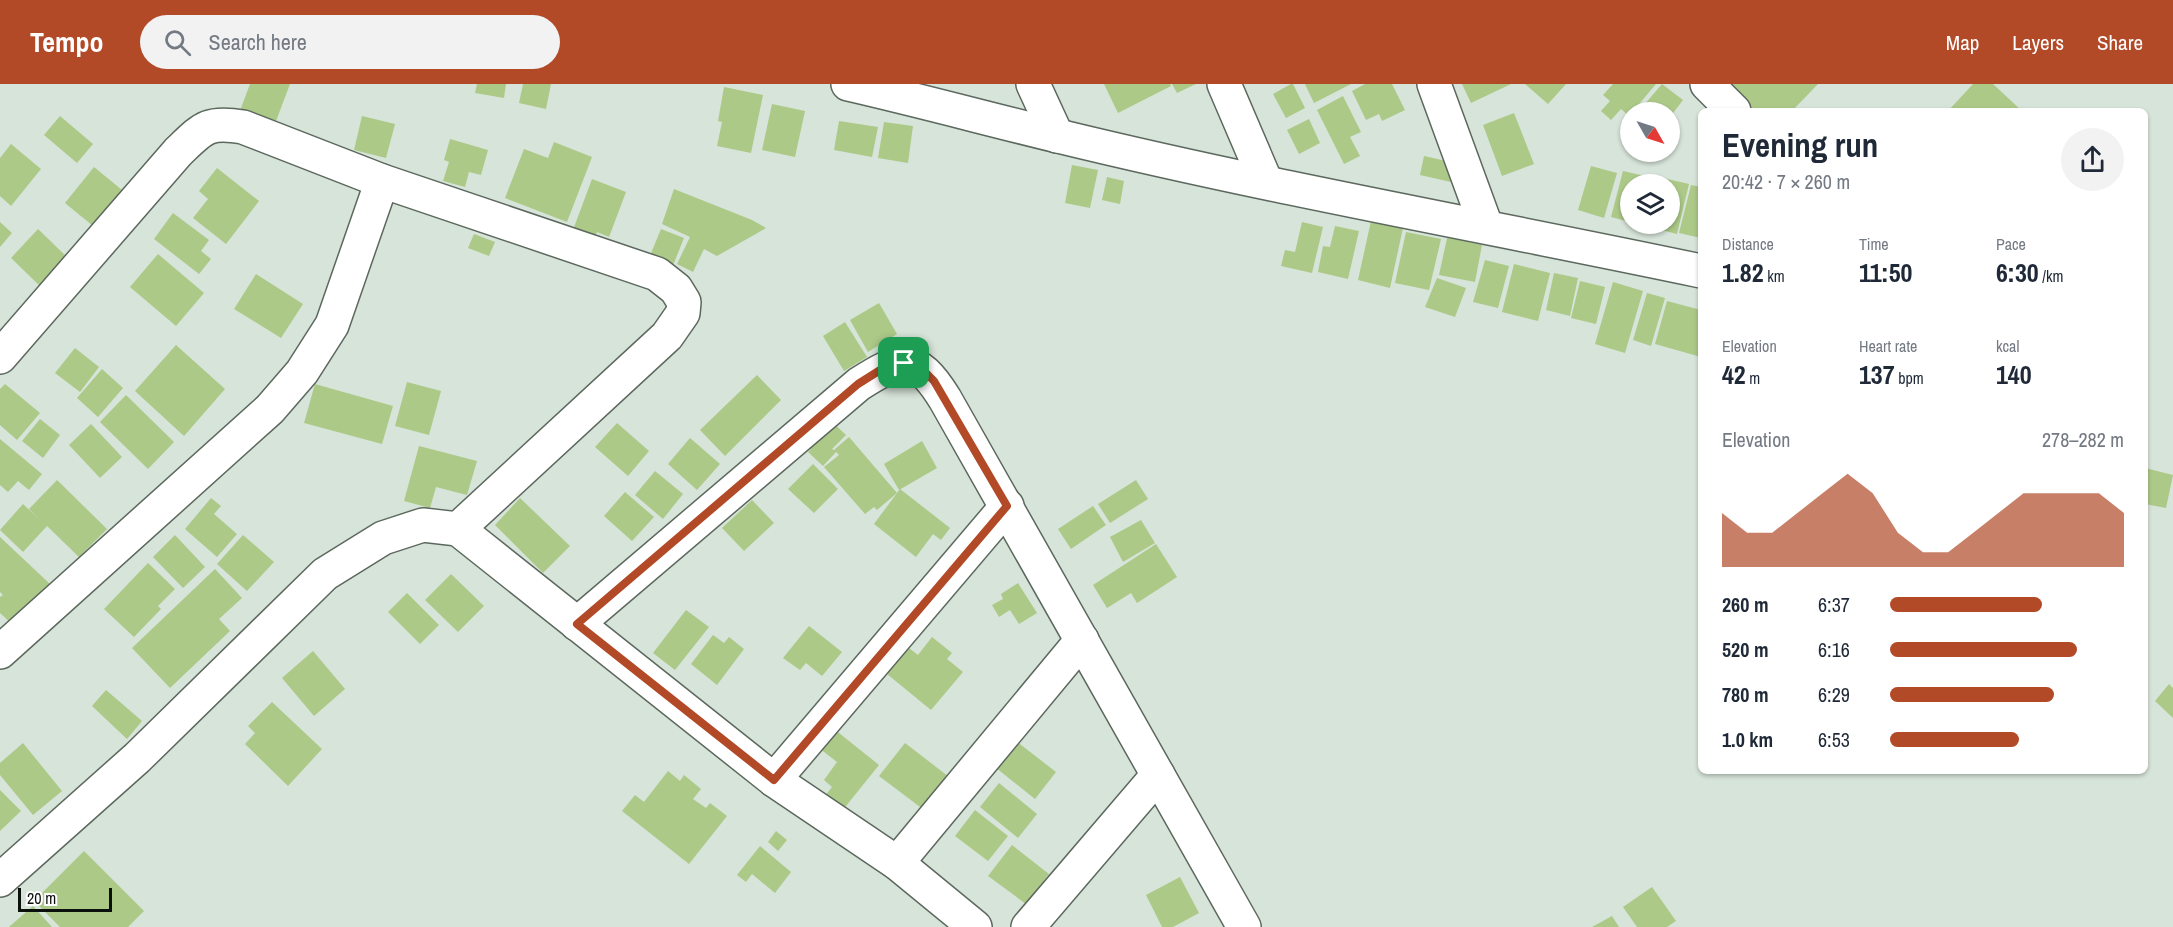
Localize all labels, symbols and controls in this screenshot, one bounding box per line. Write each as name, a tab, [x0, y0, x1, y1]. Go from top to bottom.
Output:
search box	[140, 15, 560, 69]
text: Tempo	[30, 23, 104, 61]
icon: search	[161, 26, 194, 59]
text: Search here	[209, 27, 307, 57]
text: Map	[1946, 28, 1979, 57]
text: Layers	[2012, 28, 2064, 57]
text: Share	[2097, 28, 2143, 57]
north arrow	[1620, 102, 1680, 162]
map controls	[1620, 102, 1680, 234]
text: Evening run	[1722, 123, 1878, 167]
button: share	[2061, 128, 2124, 191]
text: 20:42 · 7 × 260 m	[1722, 168, 1850, 195]
button: layers	[1620, 174, 1680, 234]
text: Distance	[1722, 233, 1774, 255]
text: Time	[1859, 233, 1889, 255]
text: Pace	[1996, 233, 2026, 255]
text: 1.82	[1722, 255, 1764, 290]
text: 11:50	[1859, 255, 1912, 290]
text: 6:30	[1996, 255, 2039, 290]
text: km	[1764, 265, 1785, 287]
text: /km	[2039, 265, 2063, 287]
text: Elevation	[1722, 335, 1777, 357]
text: Heart rate	[1859, 335, 1917, 357]
text: kcal	[1996, 335, 2019, 357]
pin	[878, 337, 929, 388]
icon: arrive	[887, 346, 920, 379]
text: 42	[1722, 357, 1746, 392]
text: 137	[1859, 357, 1895, 392]
text: 140	[1996, 357, 2032, 392]
text: m	[1746, 367, 1760, 389]
text: bpm	[1895, 367, 1924, 389]
text: Elevation	[1722, 426, 1790, 453]
text: 278–282 m	[2042, 426, 2124, 453]
text: 260 m	[1722, 591, 1769, 618]
text: 6:37	[1818, 591, 1850, 618]
text: 520 m	[1722, 636, 1769, 663]
text: 6:16	[1818, 636, 1850, 663]
text: 780 m	[1722, 681, 1769, 708]
text: 6:29	[1818, 681, 1850, 708]
text: 1.0 km	[1722, 726, 1773, 753]
text: 6:53	[1818, 726, 1850, 753]
scale bar	[18, 885, 112, 912]
text: 20 m	[27, 887, 56, 909]

